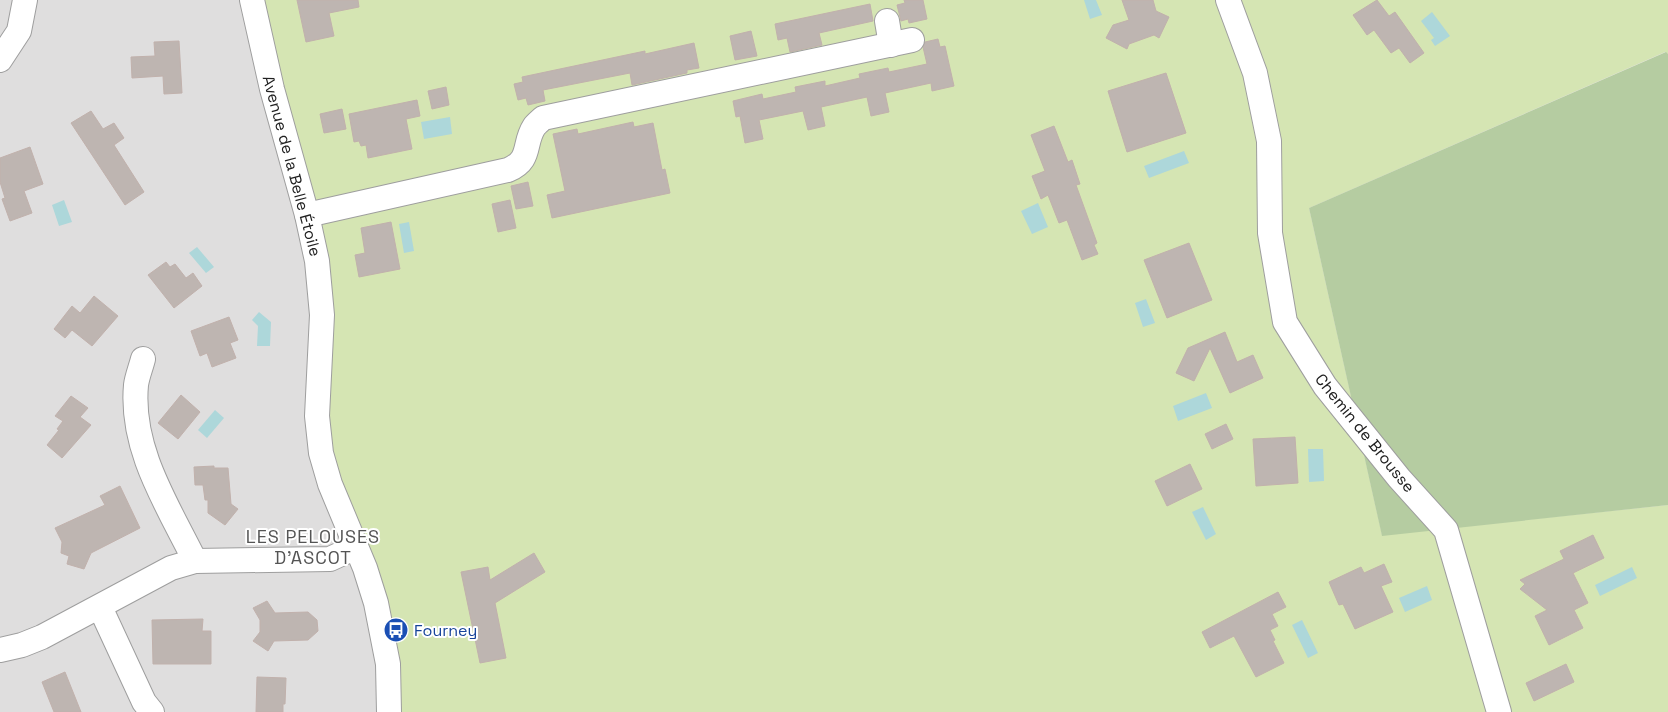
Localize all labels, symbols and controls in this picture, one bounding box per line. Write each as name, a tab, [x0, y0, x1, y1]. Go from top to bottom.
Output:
street label: Avenue de la Belle Étoile	[258, 73, 326, 259]
street label: Chemin de Brousse	[1310, 369, 1420, 497]
district label: LES PELOUSES D'ASCOT	[246, 525, 380, 569]
bus stop icon: Fourney	[383, 617, 409, 643]
place label: Fourney	[414, 620, 477, 641]

